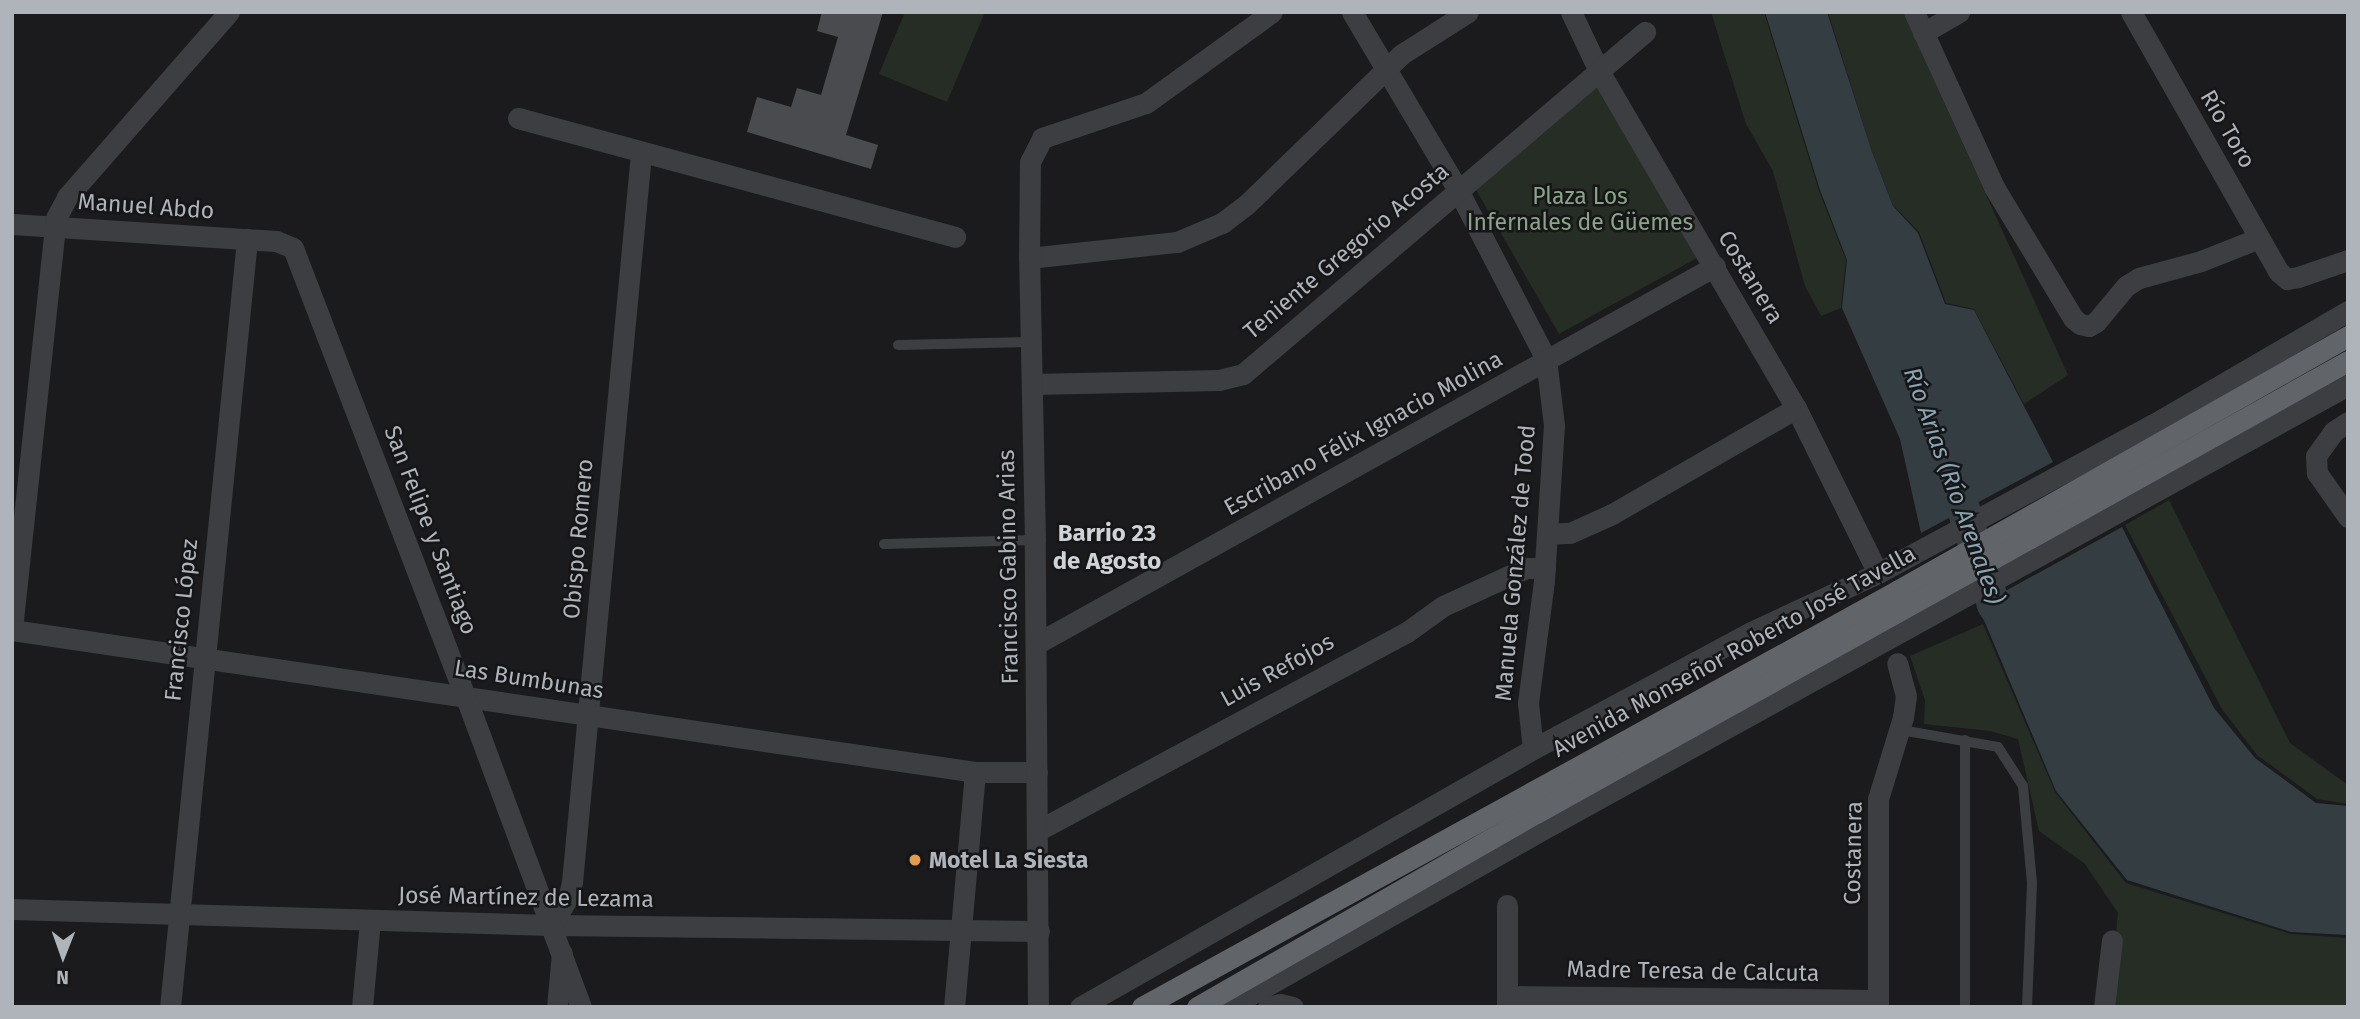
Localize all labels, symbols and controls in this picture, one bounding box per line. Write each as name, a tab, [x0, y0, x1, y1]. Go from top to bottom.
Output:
street label: Río Toro	[2195, 85, 2261, 173]
street label: Teniente Gregorio Acosta	[1238, 157, 1454, 345]
park label: Plaza Los Infernales de Güemes	[1467, 182, 1693, 236]
street label: Manuel Abdo	[77, 187, 215, 225]
street label: Costanera	[1712, 225, 1790, 329]
street label: Escribano Félix Ignacio Molina	[1219, 345, 1507, 521]
water label: Río Arias (Río Arenales)	[1897, 363, 2009, 609]
street label: San Felipe y Santiago	[378, 422, 484, 638]
street label: Manuela González de Tood	[1489, 424, 1541, 702]
street label: Francisco Gabino Arias	[992, 449, 1024, 685]
street label: Obispo Romero	[557, 458, 599, 620]
district label: Barrio 23 de Agosto	[1053, 520, 1161, 576]
street label: Francisco López	[159, 537, 203, 703]
street label: Avenida Monseñor Roberto José Tavella	[1548, 539, 1920, 763]
street label: Luis Refojos	[1215, 628, 1339, 712]
street label: Las Bumbunas	[452, 654, 606, 704]
street label: Costanera	[1838, 801, 1868, 905]
place label: Motel La Siesta	[929, 846, 1088, 874]
marker: Motel La Siesta	[907, 852, 923, 868]
street label: José Martínez de Lezama	[398, 881, 654, 913]
north arrow	[28, 921, 98, 991]
street label: Madre Teresa de Calcuta	[1566, 955, 1820, 987]
text: N	[56, 966, 69, 989]

